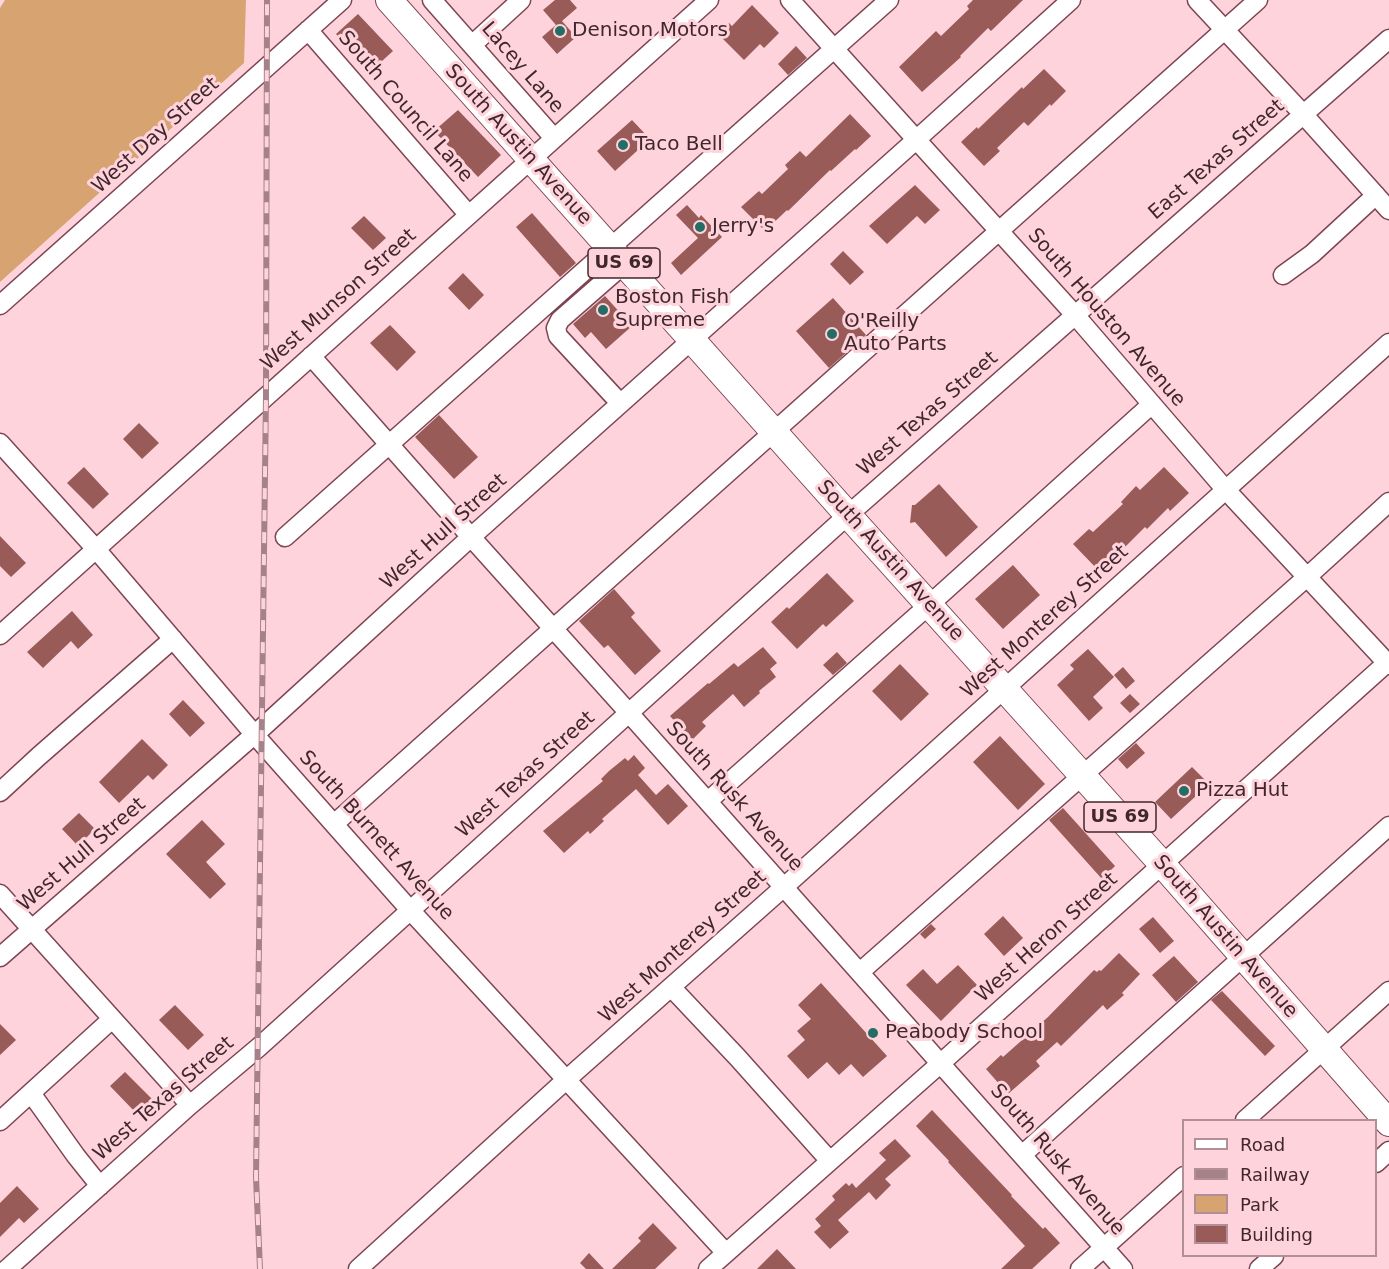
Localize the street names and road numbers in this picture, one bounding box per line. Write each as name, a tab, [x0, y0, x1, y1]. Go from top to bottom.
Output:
street label: Lacey Lane	[476, 17, 568, 119]
street label: South Council Lane	[333, 26, 477, 188]
street label: South Austin Avenue	[439, 60, 597, 230]
street label: West Day Street	[88, 73, 224, 199]
street label: East Texas Street	[1144, 95, 1290, 225]
street label: West Munson Street	[256, 224, 422, 376]
street label: South Houston Avenue	[1022, 224, 1190, 412]
road number: US 69	[588, 248, 660, 278]
street label: West Texas Street	[853, 347, 1003, 481]
street label: West Hull Street	[376, 469, 512, 595]
street label: South Austin Avenue	[811, 476, 969, 646]
street label: West Monterey Street	[956, 541, 1134, 703]
street label: West Texas Street	[452, 707, 600, 843]
street label: South Rusk Avenue	[661, 717, 807, 877]
street label: South Burnett Avenue	[293, 746, 459, 926]
street label: West Hull Street	[13, 793, 151, 917]
road number: US 69	[1084, 802, 1156, 832]
street label: South Austin Avenue	[1148, 851, 1302, 1023]
street label: West Monterey Street	[594, 866, 772, 1028]
street label: West Heron Street	[971, 868, 1123, 1008]
street label: West Texas Street	[89, 1032, 239, 1166]
street label: South Rusk Avenue	[985, 1079, 1129, 1241]

